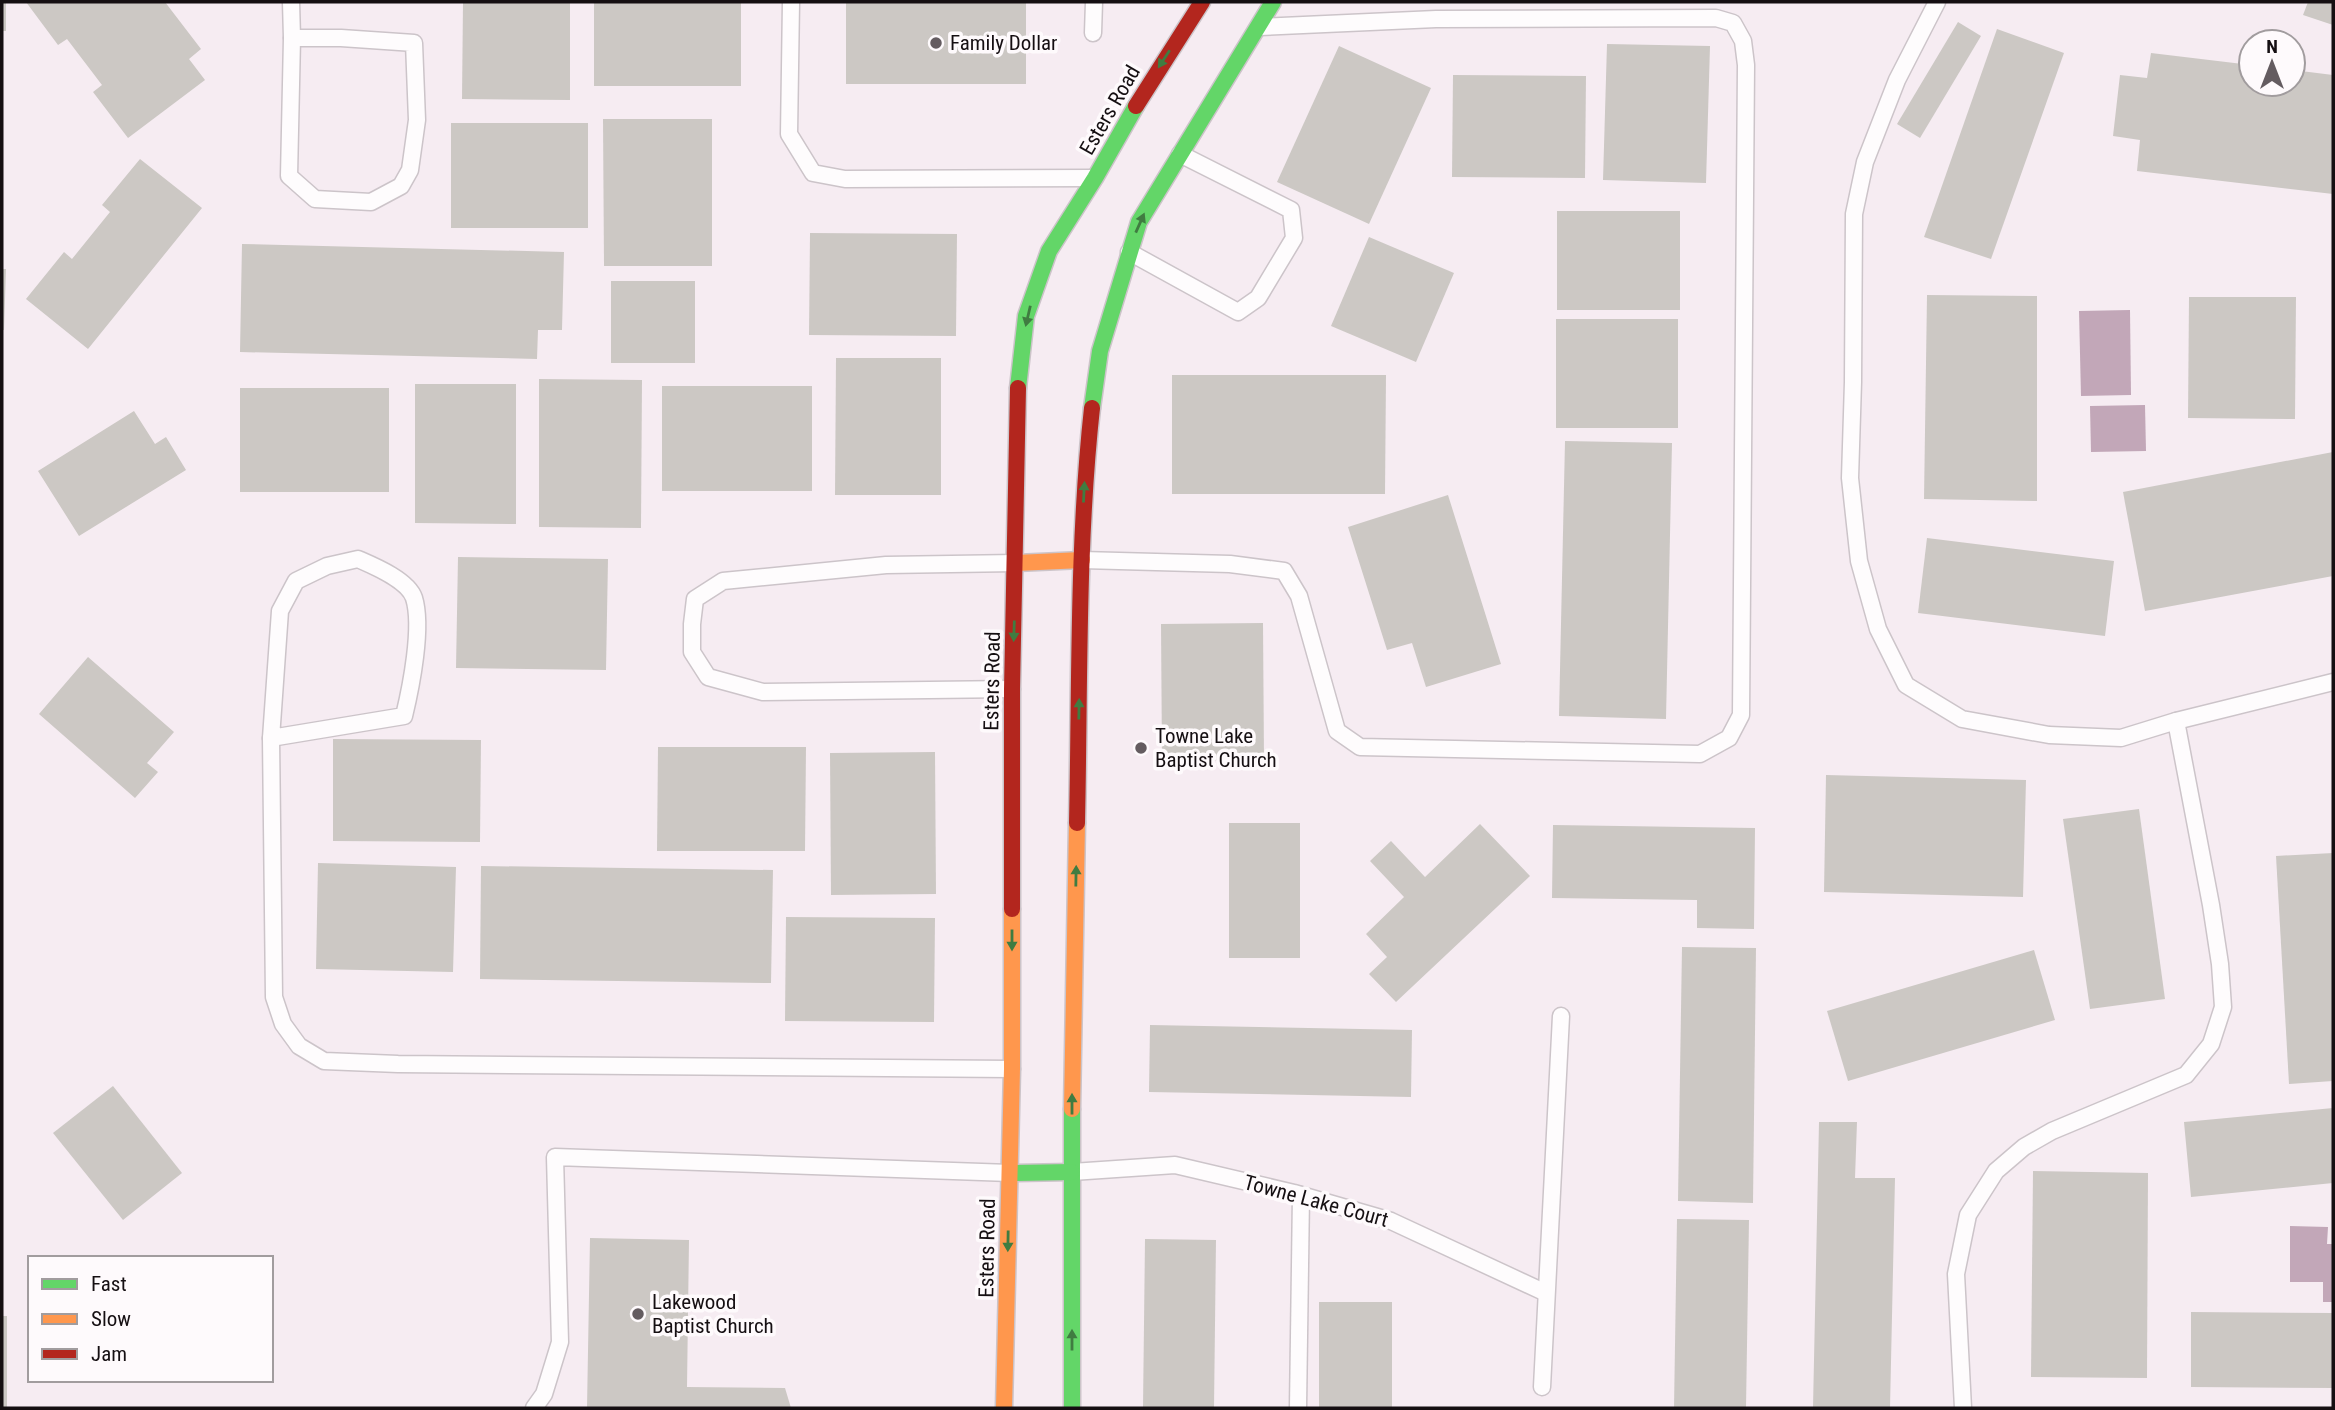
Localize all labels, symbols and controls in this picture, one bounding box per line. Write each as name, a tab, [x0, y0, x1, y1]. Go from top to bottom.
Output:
north arrow	[2237, 28, 2307, 98]
place label: Family Dollar	[950, 31, 1057, 55]
marker: Family Dollar	[928, 35, 944, 51]
text: N	[2266, 35, 2278, 58]
one-way arrow	[1157, 50, 1171, 68]
street label: Esters Road	[1075, 61, 1145, 159]
one-way arrow	[1134, 213, 1146, 233]
one-way arrow	[1022, 305, 1033, 327]
one-way arrow	[1079, 481, 1090, 503]
one-way arrow	[1008, 620, 1020, 642]
street label: Esters Road	[979, 631, 1005, 731]
one-way arrow	[1073, 698, 1085, 720]
place label: Towne Lake Baptist Church	[1155, 724, 1277, 772]
marker: Towne Lake Baptist Church	[1133, 740, 1149, 756]
one-way arrow	[1070, 865, 1082, 887]
one-way arrow	[1006, 929, 1018, 951]
one-way arrow	[1066, 1093, 1078, 1115]
street label: Towne Lake Court	[1241, 1170, 1391, 1232]
street label: Esters Road	[974, 1198, 1000, 1298]
one-way arrow	[1002, 1230, 1014, 1252]
legend	[28, 1256, 273, 1382]
text: Fast	[91, 1272, 127, 1296]
place label: Lakewood Baptist Church	[652, 1290, 774, 1338]
marker: Lakewood Baptist Church	[630, 1306, 646, 1322]
text: Slow	[91, 1307, 131, 1331]
one-way arrow	[1066, 1329, 1078, 1351]
text: Jam	[91, 1342, 127, 1366]

